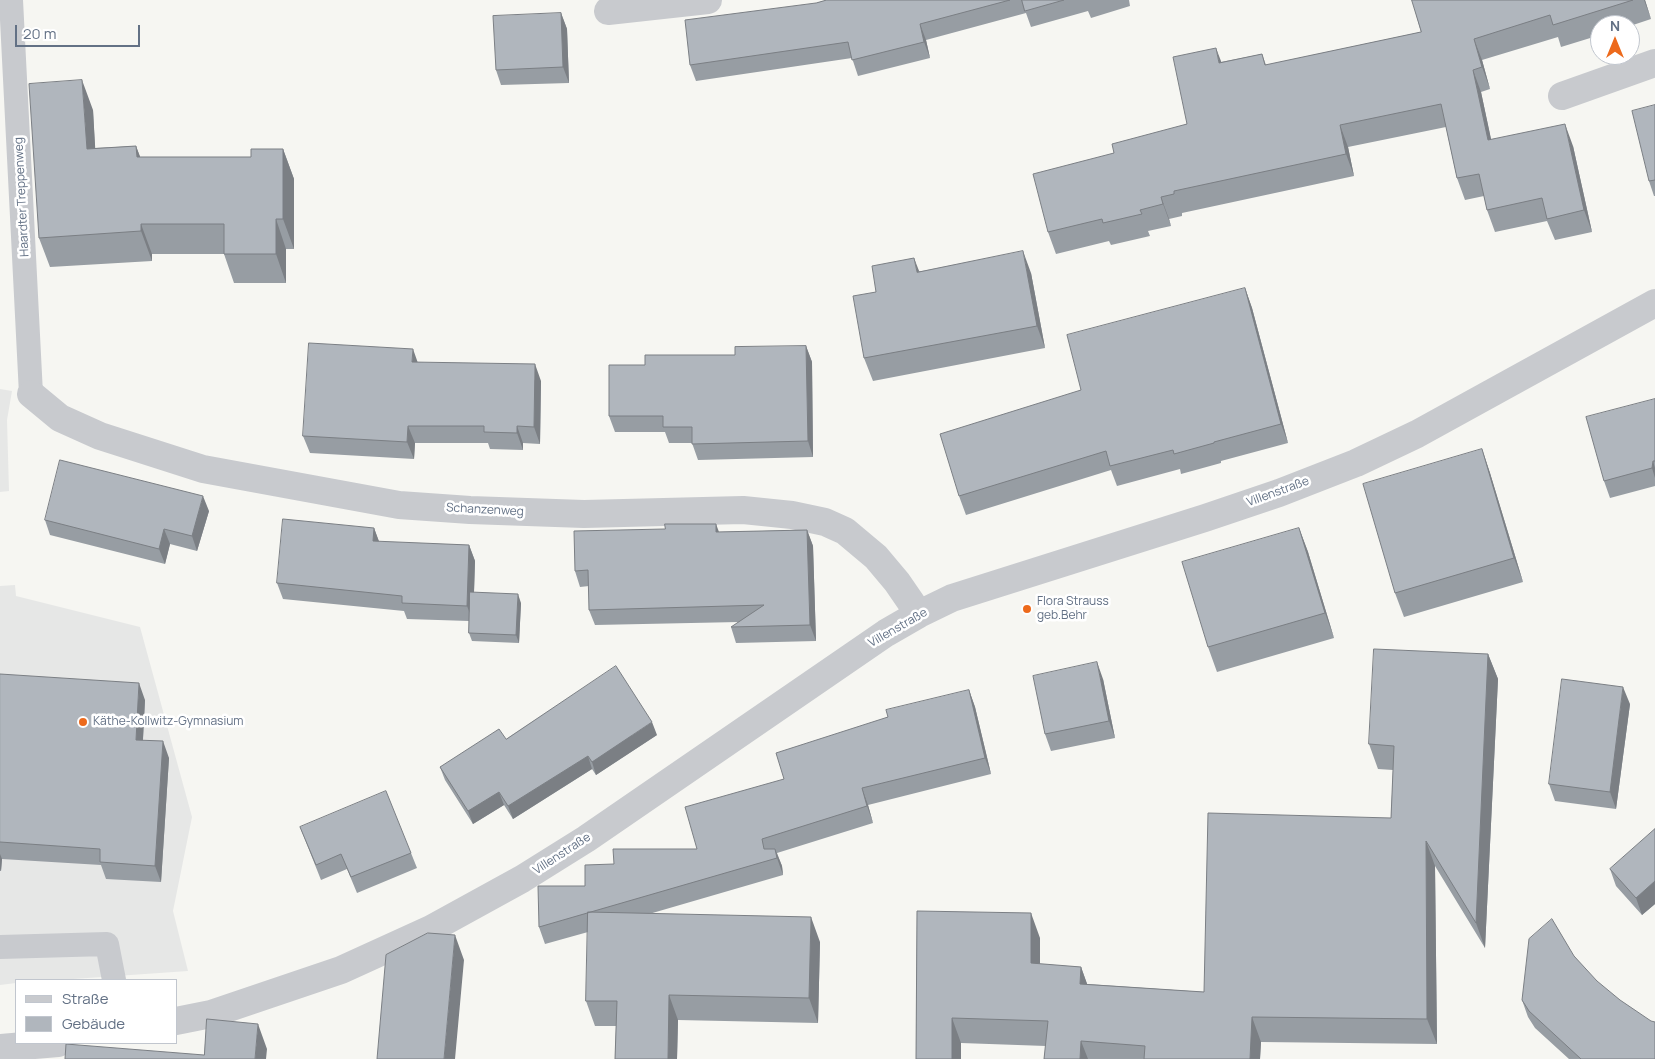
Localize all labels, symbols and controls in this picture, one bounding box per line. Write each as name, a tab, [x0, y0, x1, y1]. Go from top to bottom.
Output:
scale bar	[18, 15, 142, 47]
north arrow	[1590, 15, 1640, 65]
text: N	[1610, 16, 1620, 35]
text: 20 m	[23, 23, 56, 44]
street label: Haardter Treppenweg	[12, 137, 32, 257]
street label: Villenstraße	[1245, 474, 1311, 510]
street label: Schanzenweg	[446, 501, 524, 519]
place label: Flora Strauss geb.Behr	[1037, 595, 1109, 623]
marker: Flora Strauss geb.Behr	[1021, 603, 1033, 615]
street label: Villenstraße	[866, 605, 930, 651]
place label: Käthe-Kollwitz-Gymnasium	[93, 715, 243, 729]
marker: Käthe-Kollwitz-Gymnasium	[77, 716, 89, 728]
street label: Villenstraße	[531, 830, 593, 878]
legend	[15, 979, 178, 1044]
text: Straße	[62, 988, 108, 1009]
text: Gebäude	[62, 1013, 125, 1034]

